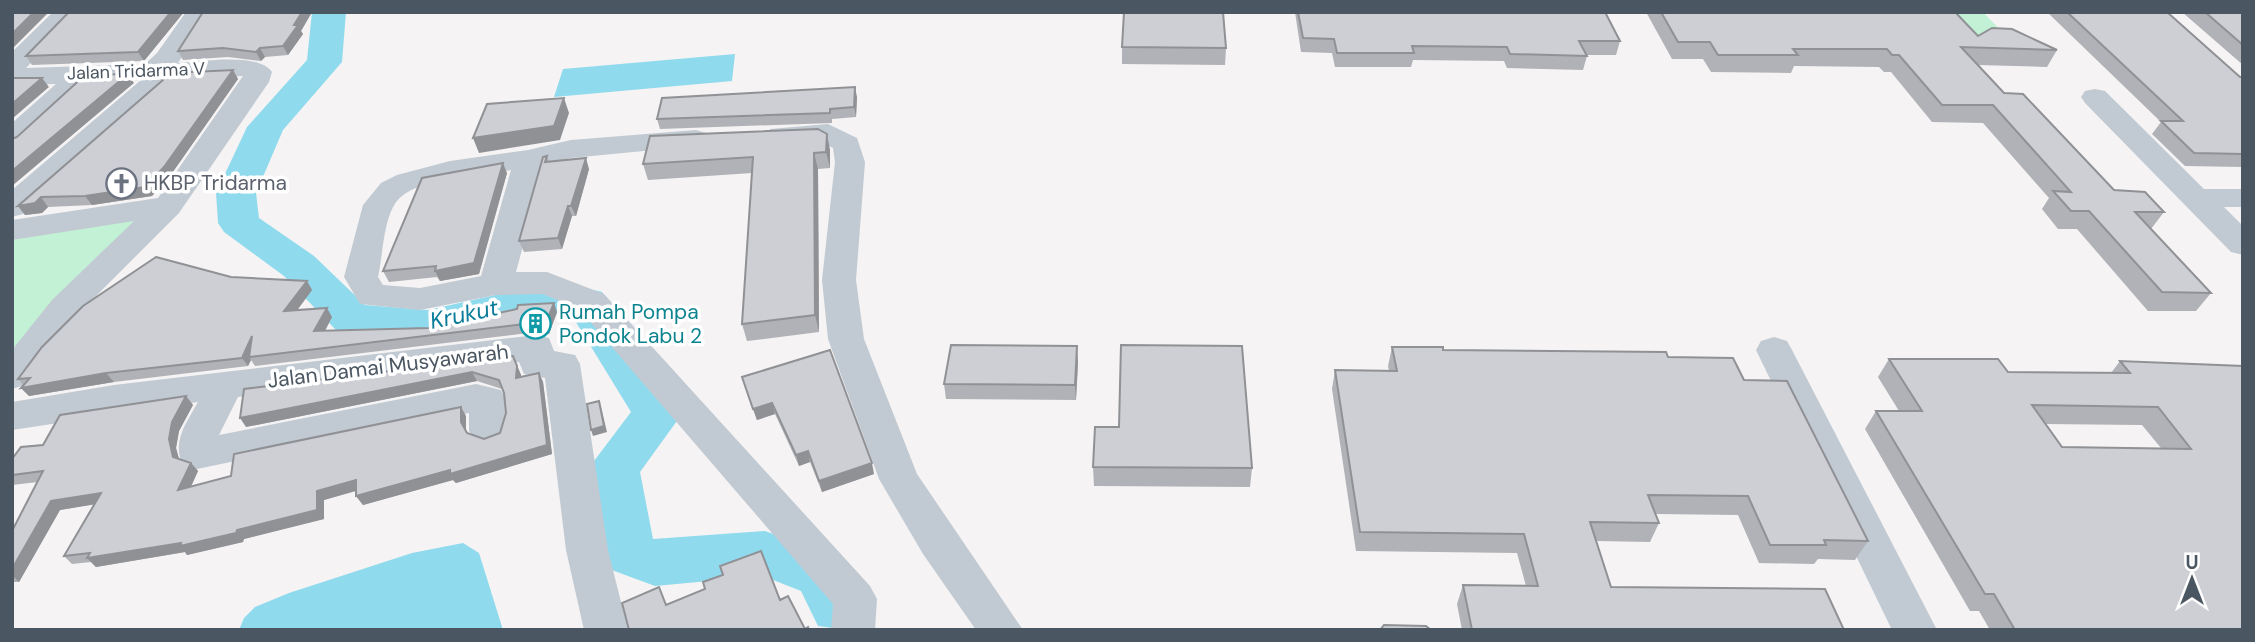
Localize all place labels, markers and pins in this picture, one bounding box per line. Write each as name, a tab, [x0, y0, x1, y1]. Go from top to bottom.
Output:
church icon: HKBP Tridarma	[104, 166, 138, 200]
place label: HKBP Tridarma	[144, 169, 287, 197]
place label: Rumah Pompa Pondok Labu 2	[559, 298, 702, 350]
building icon: Rumah Pompa Pondok Labu 2	[519, 307, 553, 341]

